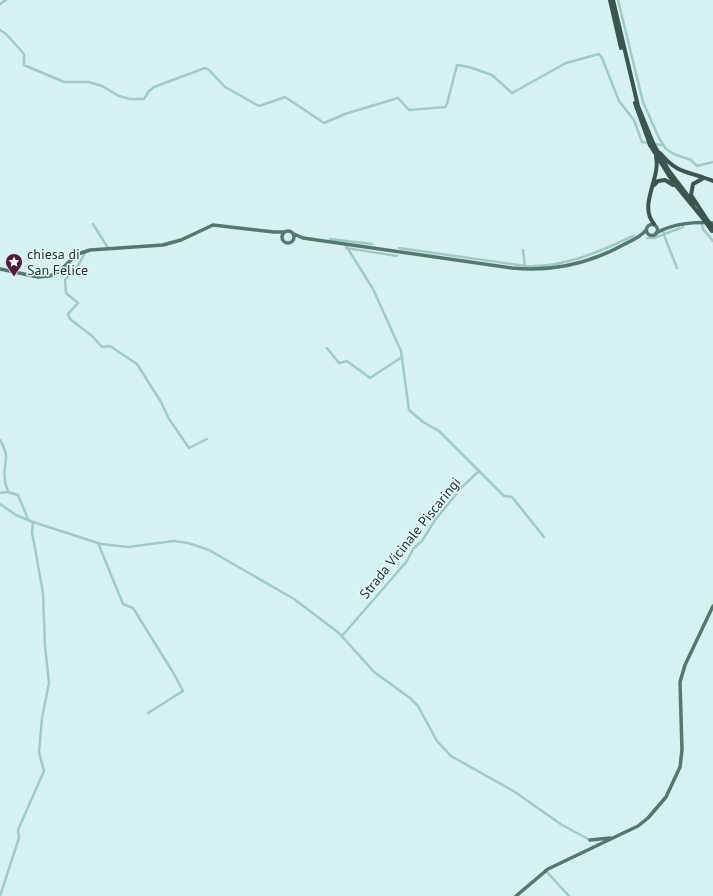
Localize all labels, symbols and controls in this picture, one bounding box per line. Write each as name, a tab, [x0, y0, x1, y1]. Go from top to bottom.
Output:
place label: chiesa di San Felice	[27, 245, 88, 279]
place icon: chiesa di San Felice	[4, 252, 24, 277]
street label: Strada Vicinale Piscaringi	[355, 474, 465, 602]

